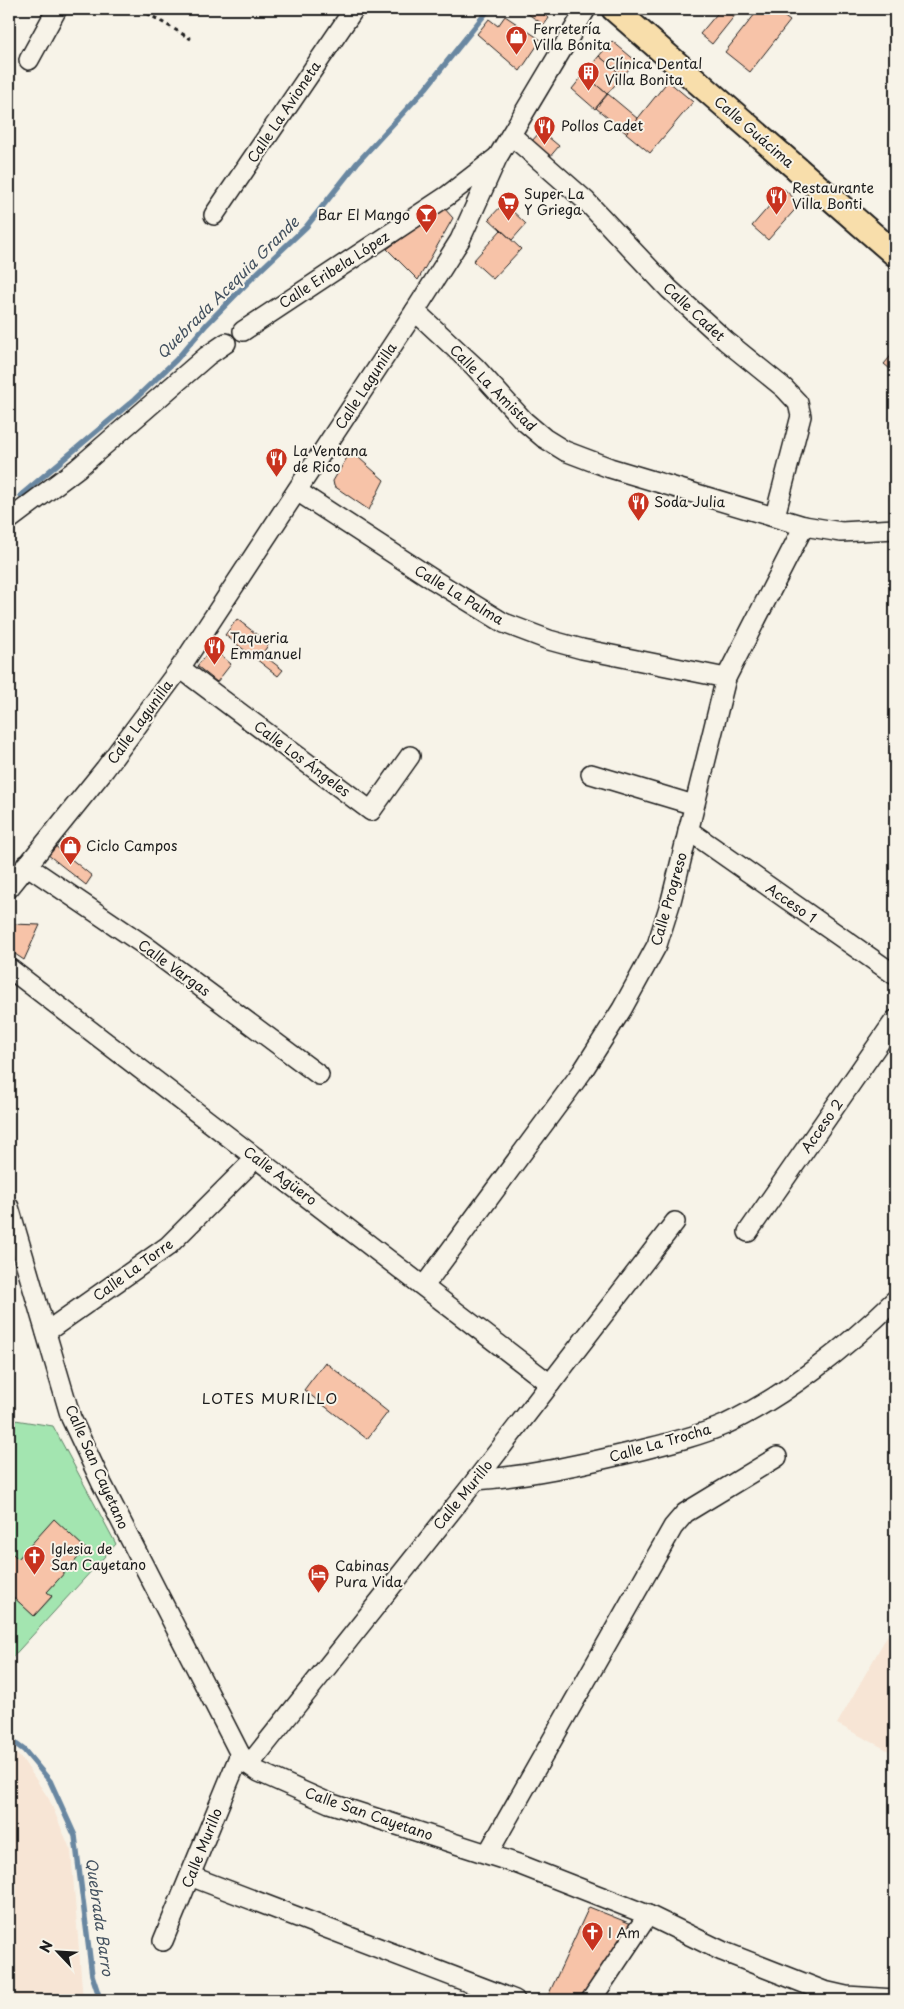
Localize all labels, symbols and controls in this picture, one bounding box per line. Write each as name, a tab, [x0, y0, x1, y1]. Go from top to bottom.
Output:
place label: Ferretería Villa Bonita	[533, 18, 611, 55]
shop icon: Ferretería Villa Bonita	[505, 25, 529, 56]
place label: Clínica Dental Villa Bonita	[605, 53, 702, 90]
street label: Calle La Avioneta	[242, 56, 326, 167]
building icon: Clínica Dental Villa Bonita	[577, 60, 601, 91]
street label: Calle Guácima	[710, 91, 799, 172]
restaurant icon: Pollos Cadet	[533, 114, 557, 145]
place label: Pollos Cadet	[561, 115, 643, 136]
place label: Restaurante Villa Bonti	[792, 177, 874, 214]
place label: Super La Y Griega	[524, 183, 584, 220]
restaurant icon: Restaurante Villa Bonti	[764, 184, 788, 215]
supermarket icon: Super La Y Griega	[496, 190, 520, 221]
bar icon: Bar El Mango	[414, 203, 438, 234]
place label: Bar El Mango	[317, 204, 410, 225]
water label: Quebrada Acequia Grande	[150, 210, 304, 363]
street label: Calle Eribela López	[274, 226, 393, 313]
street label: Calle Cadet	[659, 277, 730, 346]
street label: Calle Lagunilla	[330, 338, 402, 433]
street label: Calle La Amistad	[445, 339, 542, 436]
place label: La Ventana de Rico	[293, 440, 368, 477]
restaurant icon: La Ventana de Rico	[265, 447, 289, 478]
restaurant icon: Soda Julia	[626, 490, 650, 521]
place label: Soda Julia	[654, 491, 726, 512]
street label: Calle La Palma	[411, 560, 508, 630]
place label: Taqueria Emmanuel	[230, 627, 302, 664]
restaurant icon: Taqueria Emmanuel	[202, 634, 226, 665]
street label: Calle Lagunilla	[102, 675, 178, 768]
street label: Calle Los Ángeles	[250, 715, 355, 802]
shop icon: Ciclo Campos	[58, 834, 82, 865]
place label: Ciclo Campos	[86, 835, 177, 856]
street label: Calle Progreso	[645, 849, 692, 948]
street label: Acceso 1	[762, 878, 821, 928]
street label: Calle Vargas	[134, 934, 215, 1001]
street label: Acceso 2	[795, 1094, 848, 1157]
street label: Calle Agüero	[239, 1141, 322, 1210]
street label: Calle La Torre	[88, 1233, 177, 1306]
district label: LOTES MURILLO	[202, 1386, 338, 1409]
street label: Calle San Cayetano	[61, 1401, 134, 1533]
street label: Calle La Trocha	[607, 1418, 713, 1467]
street label: Calle Murillo	[428, 1455, 497, 1534]
place label: Iglesia de San Cayetano	[51, 1538, 146, 1575]
church icon: Iglesia de San Cayetano	[23, 1545, 47, 1576]
place label: Cabinas Pura Vida	[335, 1555, 403, 1592]
hotel icon: Cabinas Pura Vida	[307, 1562, 331, 1593]
street label: Calle San Cayetano	[302, 1782, 436, 1845]
street label: Calle Murillo	[176, 1805, 227, 1891]
water label: Quebrada Barro	[81, 1856, 120, 1978]
church icon: I Am	[580, 1921, 604, 1952]
place label: I Am	[608, 1922, 640, 1943]
north arrow	[32, 1926, 82, 1976]
text: N	[34, 1937, 58, 1956]

